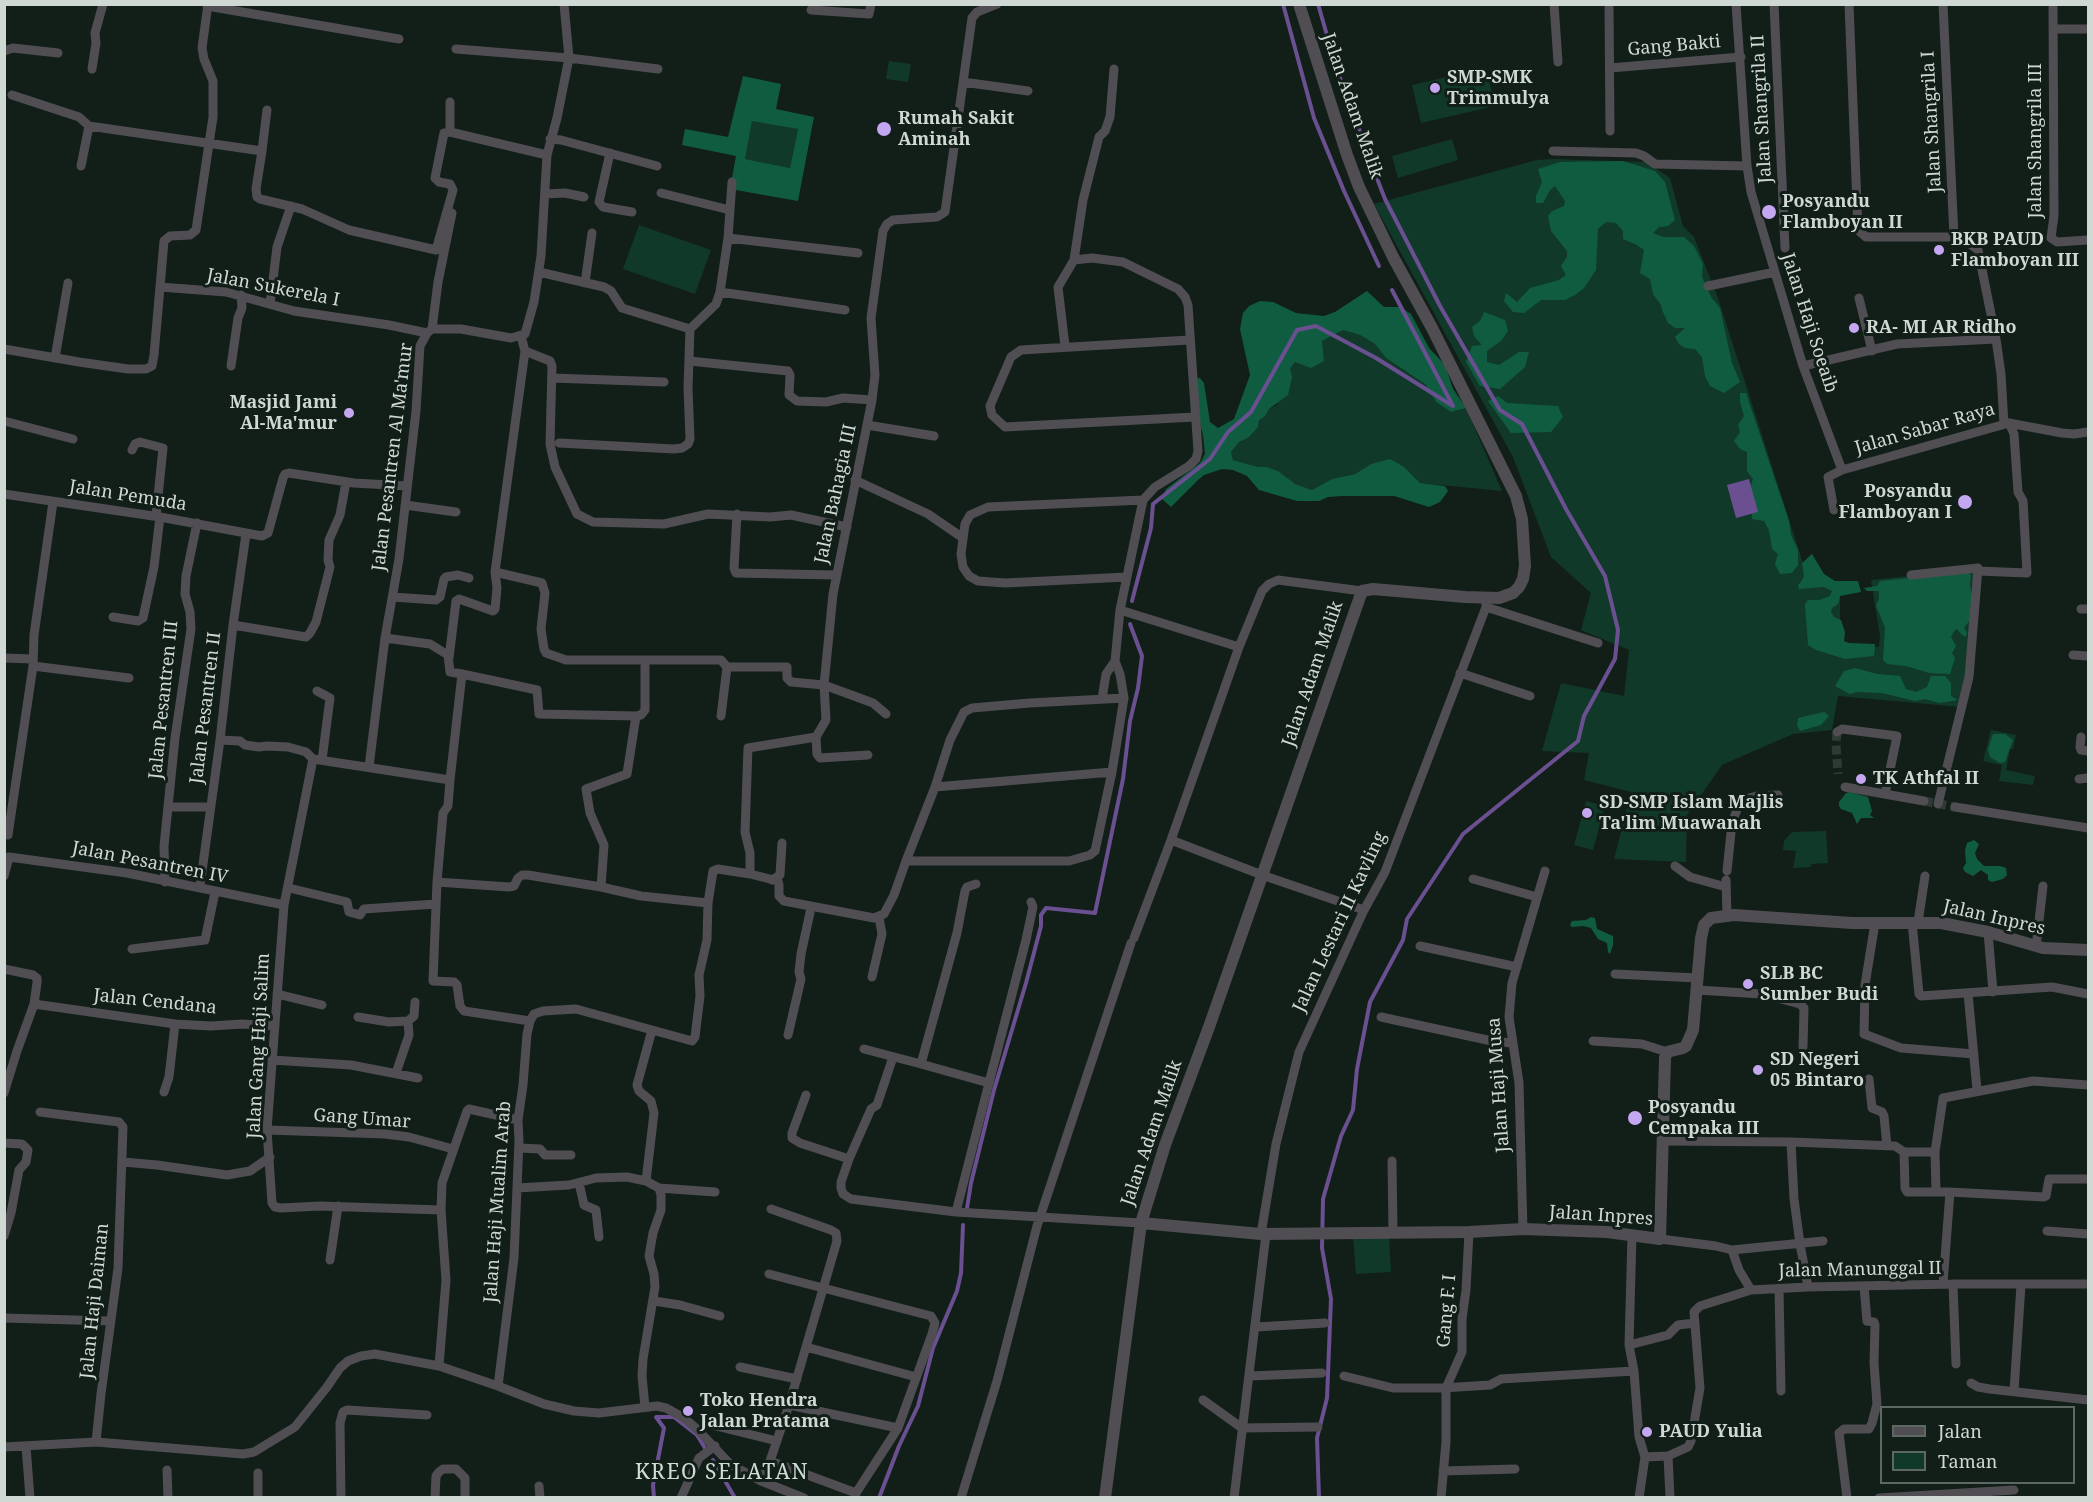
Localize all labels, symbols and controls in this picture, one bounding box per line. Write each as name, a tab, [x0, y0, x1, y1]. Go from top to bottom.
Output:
street label: Jalan Adam Malik	[1317, 30, 1387, 182]
street label: Gang Bakti	[1626, 31, 1722, 61]
street label: Jalan Shangrila II	[1747, 34, 1777, 184]
street label: Jalan Shangrila I	[1917, 50, 1947, 194]
street label: Jalan Shangrila III	[2025, 63, 2047, 219]
place label: SMP-SMK Trimmulya	[1447, 67, 1550, 110]
marker: SMP-SMK Trimmulya	[1428, 81, 1442, 95]
place label: Rumah Sakit Aminah	[898, 108, 1014, 150]
marker: Rumah Sakit Aminah	[875, 120, 893, 138]
place label: Posyandu Flamboyan II	[1782, 191, 1903, 234]
marker: Posyandu Flamboyan II	[1760, 203, 1778, 221]
place label: BKB PAUD Flamboyan III	[1951, 229, 2079, 272]
marker: BKB PAUD Flamboyan III	[1932, 243, 1946, 257]
street label: Jalan Haji Soeaib	[1776, 250, 1842, 396]
street label: Jalan Sukerela I	[205, 265, 341, 311]
place label: RA- MI AR Ridho	[1866, 317, 2017, 339]
marker: RA- MI AR Ridho	[1847, 321, 1861, 335]
street label: Jalan Pesantren Al Ma'mur	[368, 342, 418, 572]
place label: Masjid Jami Al-Ma'mur	[229, 392, 337, 434]
street label: Jalan Sabar Raya	[1852, 399, 1998, 459]
marker: Masjid Jami Al-Ma'mur	[342, 406, 356, 420]
street label: Jalan Bahagia III	[811, 422, 861, 566]
street label: Jalan Pemuda	[68, 476, 188, 516]
place label: Posyandu Flamboyan I	[1838, 481, 1952, 524]
marker: Posyandu Flamboyan I	[1956, 493, 1974, 511]
street label: Jalan Adam Malik	[1278, 598, 1348, 750]
street label: Jalan Pesantren III	[145, 620, 183, 780]
street label: Jalan Pesantren II	[186, 631, 226, 785]
place label: TK Athfal II	[1873, 768, 1979, 790]
marker: TK Athfal II	[1854, 772, 1868, 786]
place label: SD-SMP Islam Majlis Ta'lim Muawanah	[1599, 792, 1783, 834]
marker: SD-SMP Islam Majlis Ta'lim Muawanah	[1580, 806, 1594, 820]
street label: Jalan Lestari II Kavling	[1289, 828, 1391, 1016]
street label: Jalan Pesantren IV	[70, 837, 230, 889]
street label: Jalan Inpres	[1941, 896, 2047, 940]
street label: Jalan Gang Haji Salim	[243, 953, 275, 1139]
place label: SLB BC Sumber Budi	[1760, 963, 1878, 1006]
marker: SLB BC Sumber Budi	[1741, 977, 1755, 991]
street label: Jalan Cendana	[92, 985, 218, 1019]
street label: Jalan Haji Musa	[1484, 1017, 1514, 1153]
place label: SD Negeri 05 Bintaro	[1770, 1049, 1864, 1092]
street label: Jalan Adam Malik	[1117, 1057, 1187, 1209]
marker: SD Negeri 05 Bintaro	[1751, 1063, 1765, 1077]
place label: Posyandu Cempaka III	[1648, 1097, 1759, 1140]
street label: Jalan Haji Mualim Arab	[480, 1100, 516, 1304]
street label: Gang Umar	[313, 1105, 411, 1133]
marker: Posyandu Cempaka III	[1626, 1109, 1644, 1127]
street label: Jalan Inpres	[1548, 1202, 1654, 1230]
street label: Jalan Haji Daiman	[76, 1222, 114, 1380]
street label: Jalan Manunggal II	[1778, 1258, 1942, 1282]
street label: Gang F. I	[1433, 1274, 1461, 1348]
place label: Toko Hendra Jalan Pratama	[700, 1390, 830, 1432]
marker: Toko Hendra Jalan Pratama	[681, 1404, 695, 1418]
legend	[1880, 1406, 2075, 1484]
text: Jalan	[1938, 1419, 1982, 1443]
place label: PAUD Yulia	[1659, 1421, 1763, 1443]
marker: PAUD Yulia	[1640, 1425, 1654, 1439]
text: Taman	[1938, 1449, 1997, 1473]
district label: KREO SELATAN	[635, 1460, 809, 1486]

